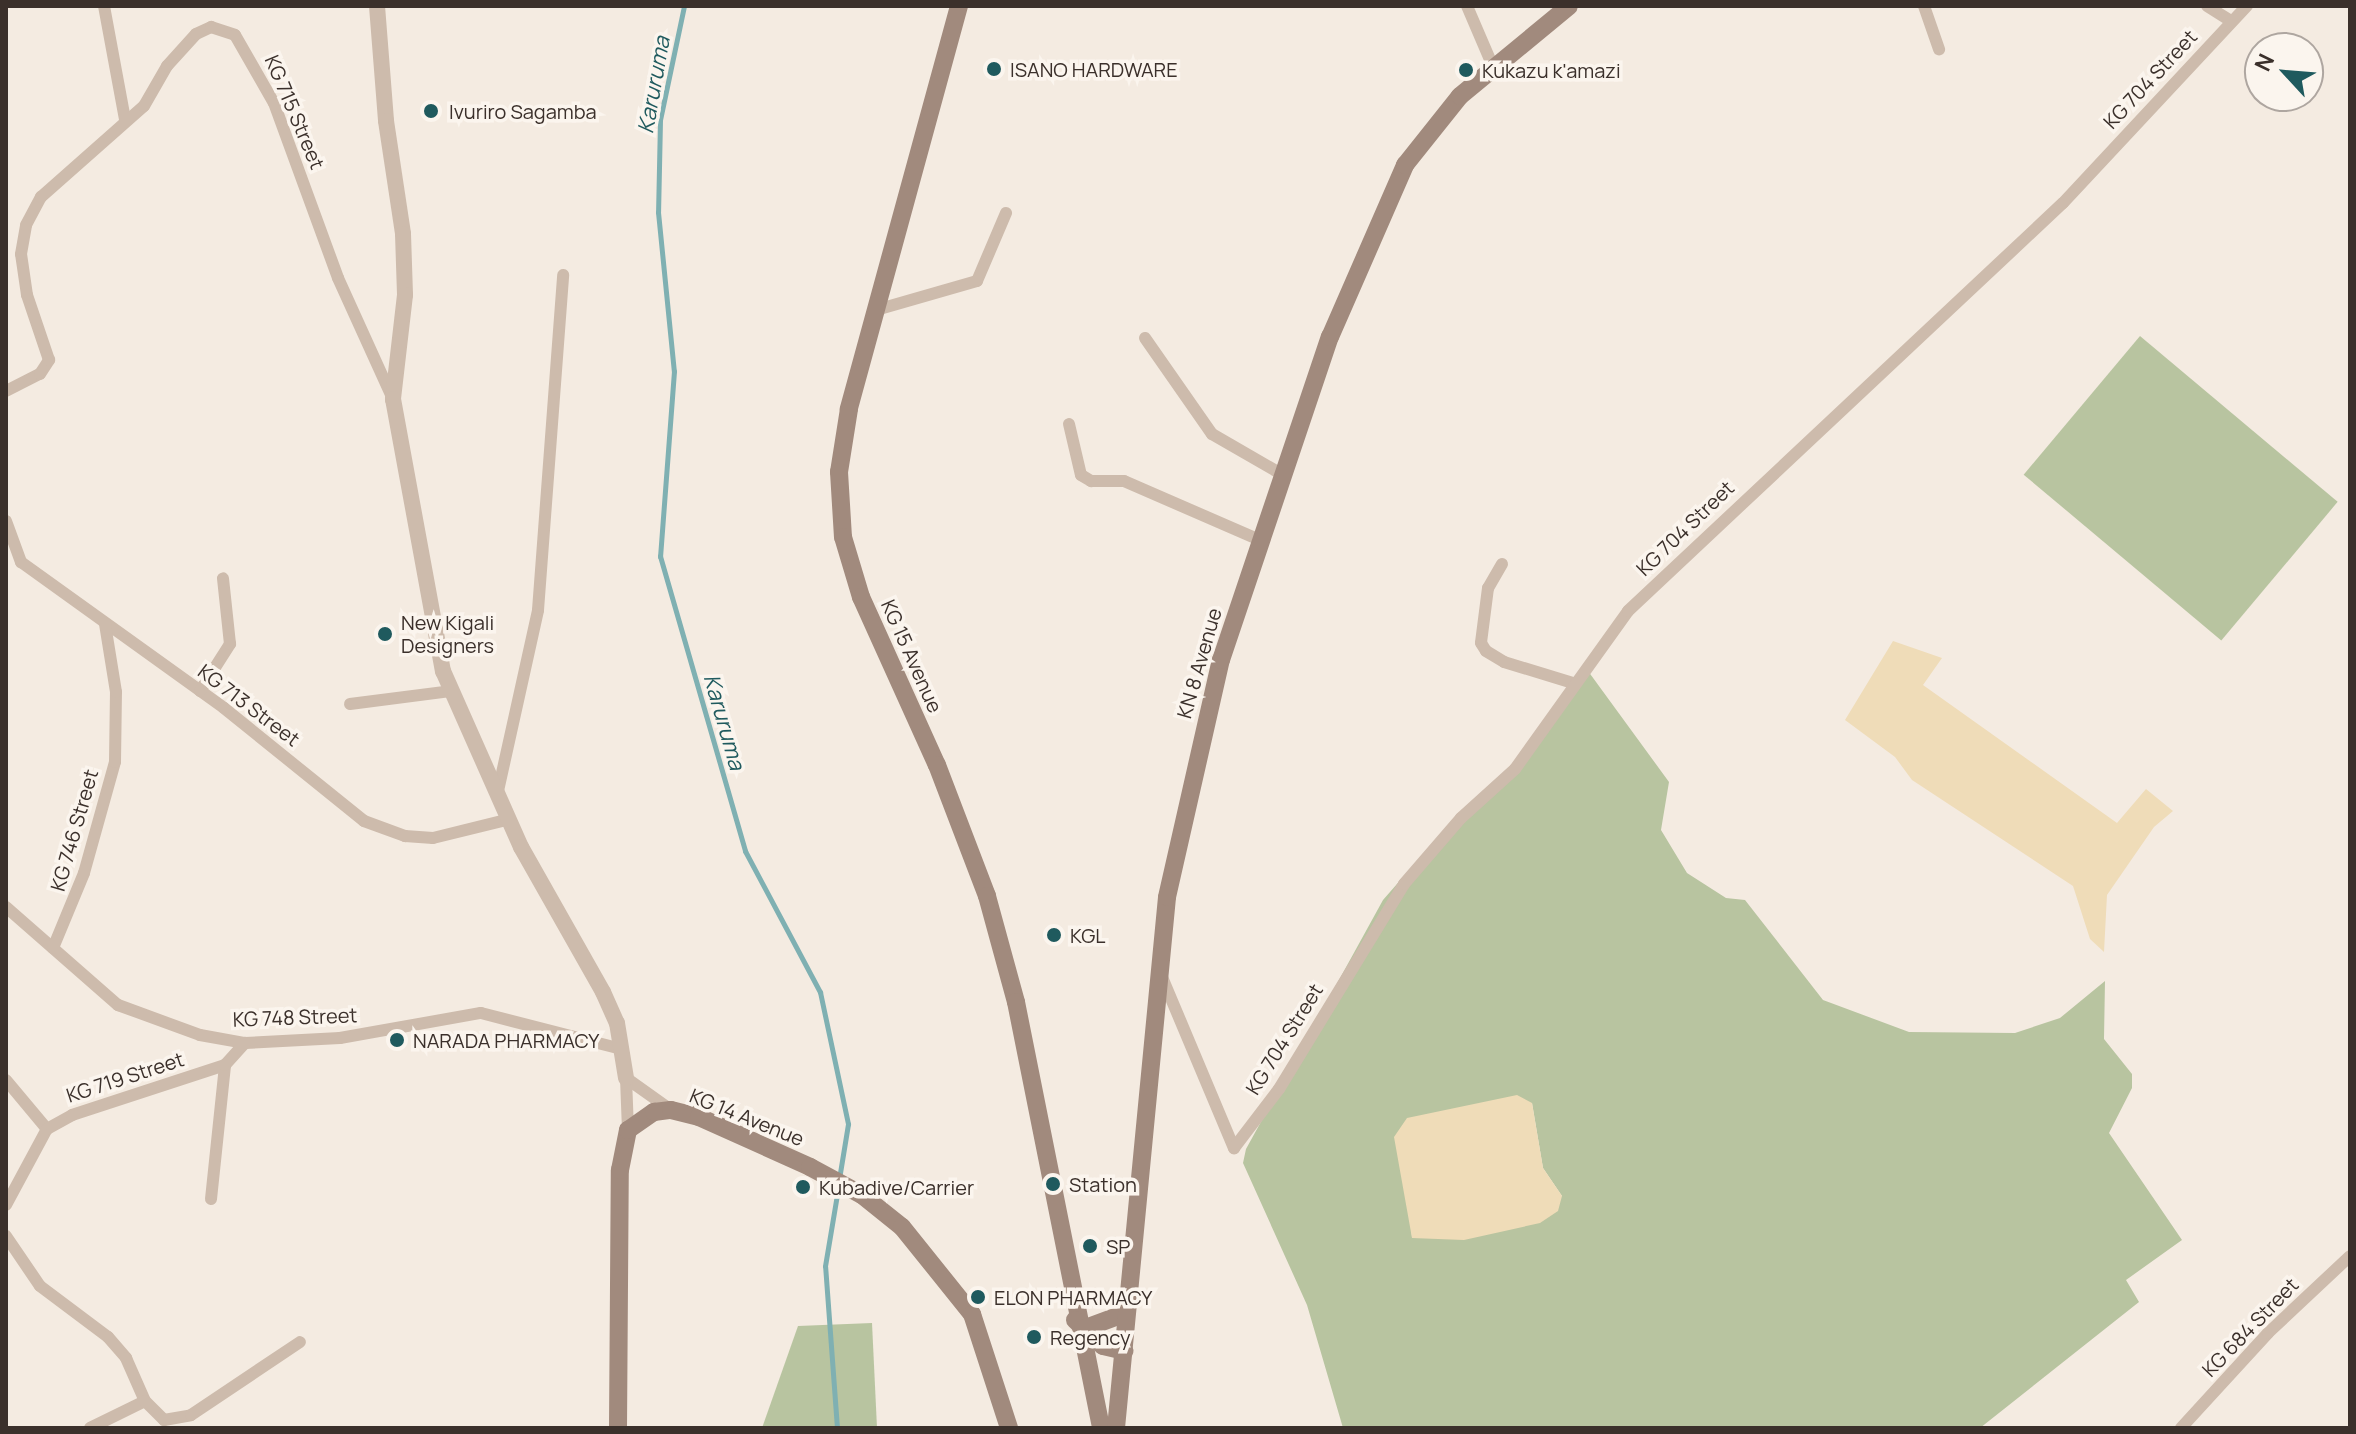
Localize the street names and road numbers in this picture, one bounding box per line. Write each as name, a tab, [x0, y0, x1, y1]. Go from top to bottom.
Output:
street label: KG 704 Street	[2098, 25, 2202, 133]
street label: KG 715 Street	[260, 51, 330, 173]
street label: KG 704 Street	[1631, 476, 1739, 580]
street label: KG 15 Avenue	[876, 596, 948, 716]
street label: KN 8 Avenue	[1172, 605, 1226, 721]
street label: KG 713 Street	[193, 659, 305, 751]
street label: KG 746 Street	[45, 766, 103, 894]
street label: KG 704 Street	[1240, 979, 1328, 1099]
street label: KG 748 Street	[232, 1003, 358, 1031]
street label: KG 719 Street	[63, 1047, 187, 1107]
street label: KG 14 Avenue	[686, 1083, 808, 1151]
street label: KG 684 Street	[2197, 1273, 2303, 1381]

